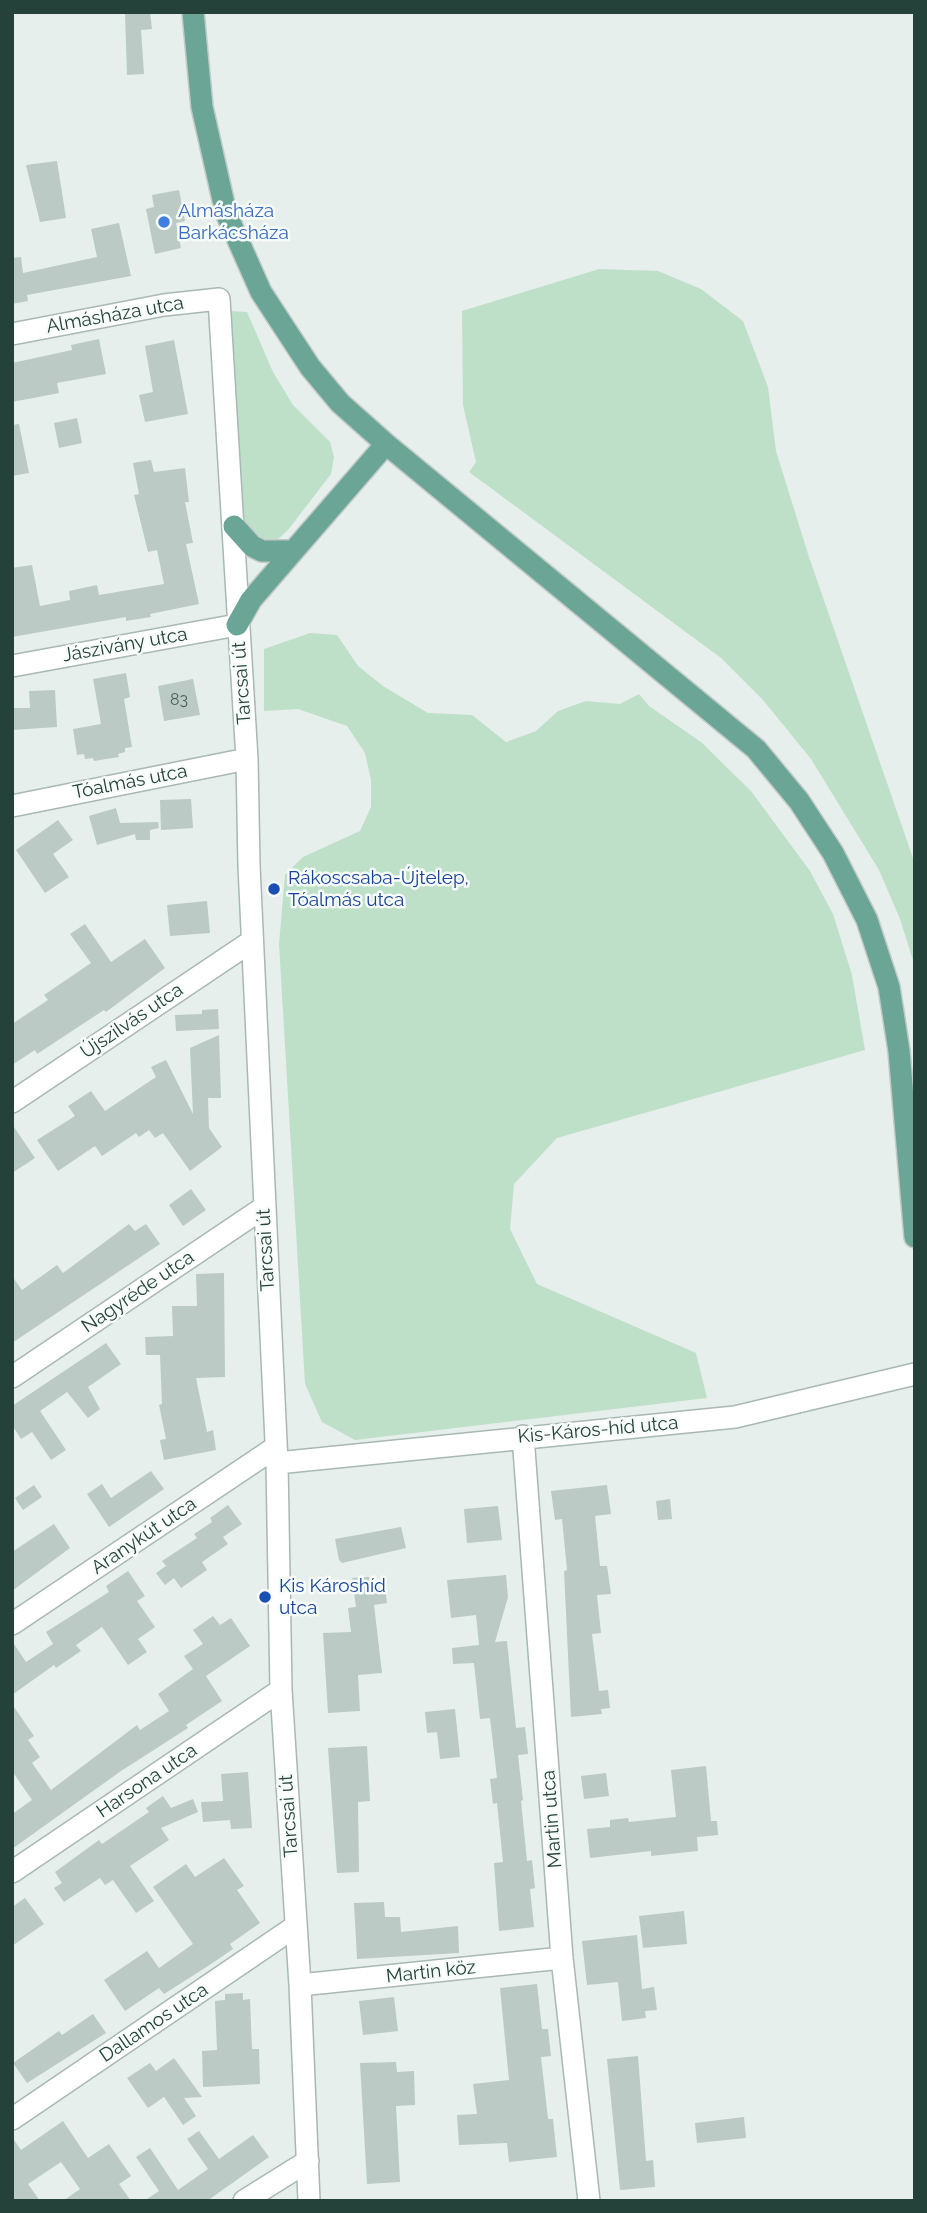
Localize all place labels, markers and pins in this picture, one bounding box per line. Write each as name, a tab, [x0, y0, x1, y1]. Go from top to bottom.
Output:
place label: Almásháza Barkácsháza	[178, 200, 289, 244]
marker: Almásháza Barkácsháza	[156, 214, 172, 230]
place label: Rákoscsaba-Újtelep, Tóalmás utca	[288, 867, 469, 911]
marker: Rákoscsaba-Újtelep, Tóalmás utca	[266, 881, 282, 897]
place label: Kis Károshíd utca	[279, 1575, 386, 1619]
marker: Kis Károshíd utca	[257, 1589, 273, 1605]

